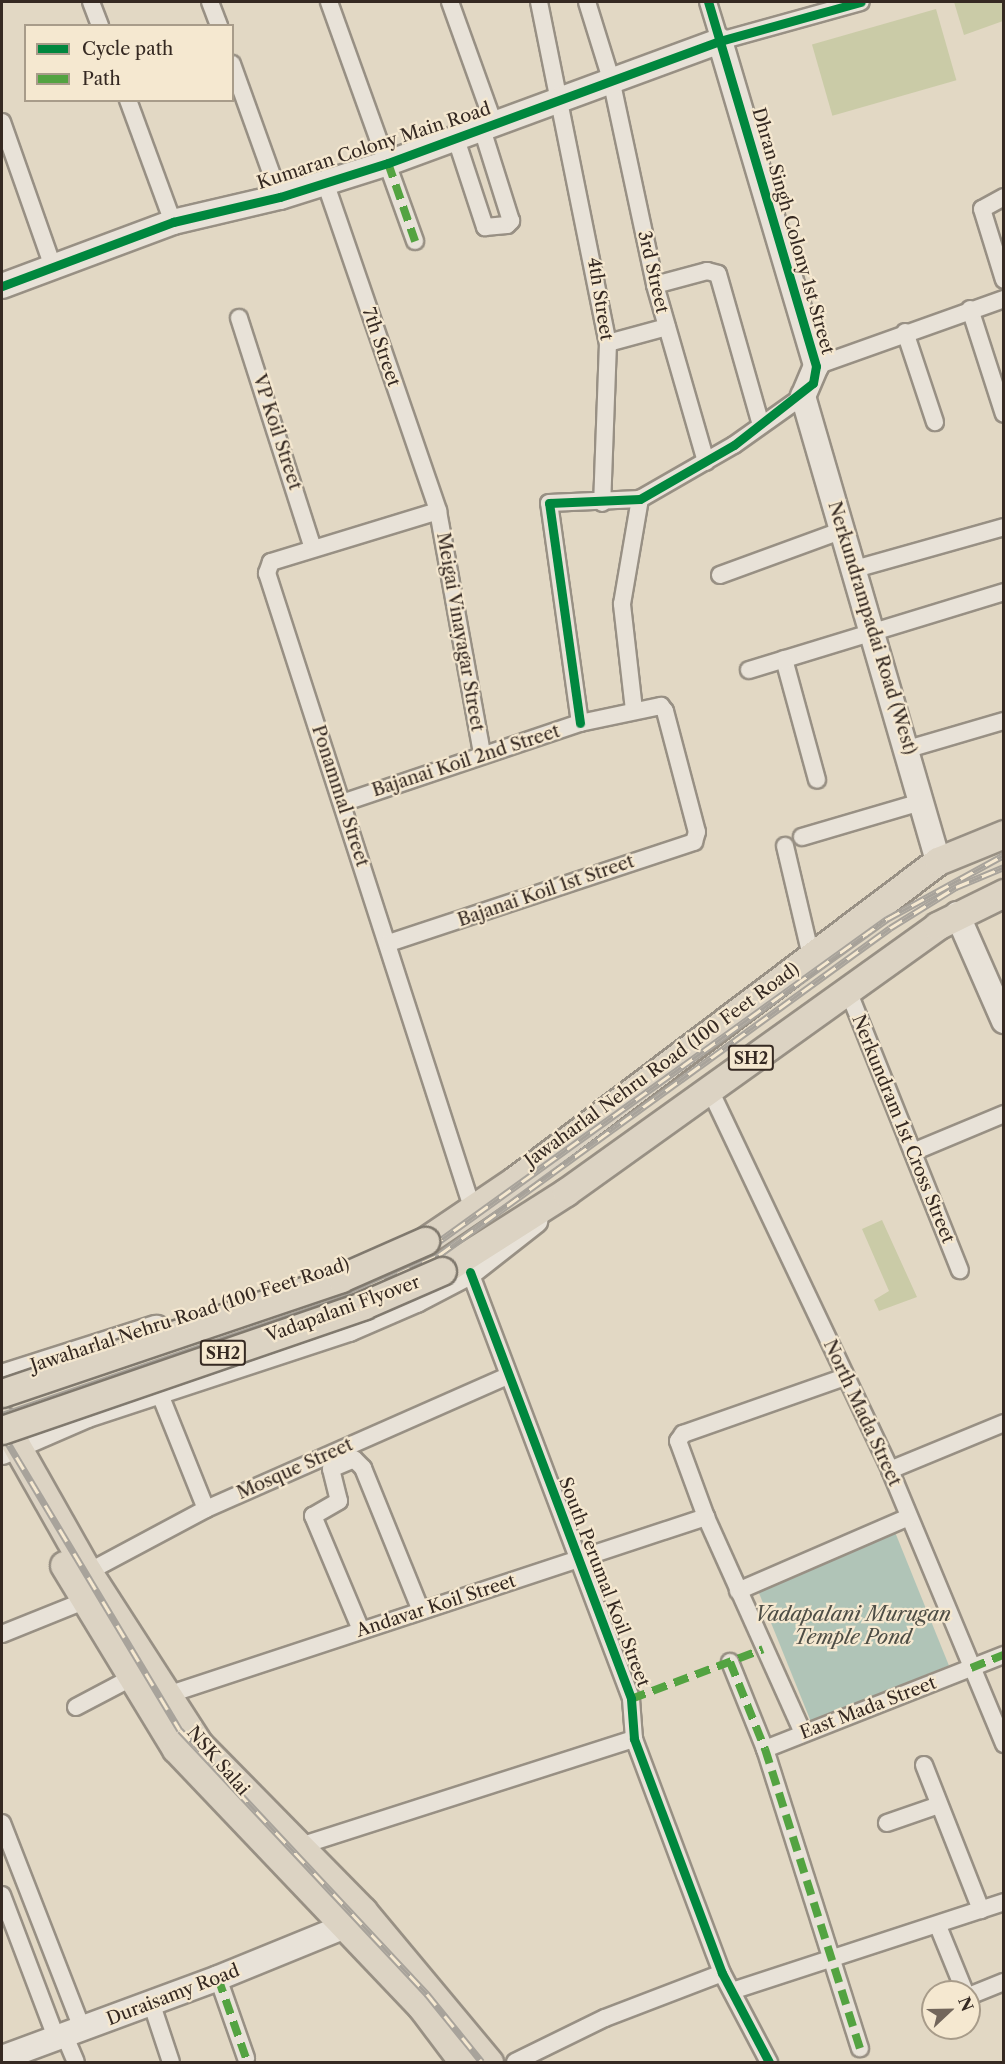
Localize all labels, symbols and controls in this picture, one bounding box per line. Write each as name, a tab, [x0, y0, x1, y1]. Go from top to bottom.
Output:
legend	[24, 24, 234, 102]
text: Cycle path	[82, 38, 173, 60]
text: Path	[82, 68, 121, 90]
street label: Kumaran Colony Main Road	[254, 98, 494, 194]
street label: Dhran Singh Colony 1st Street	[747, 105, 839, 357]
street label: 3rd Street	[633, 229, 673, 315]
street label: 4th Street	[583, 256, 617, 342]
street label: 7th Street	[357, 305, 405, 389]
street label: VP Koil Street	[248, 371, 306, 493]
street label: Nerkundrampadai Road (West)	[823, 499, 921, 757]
street label: Meigai Vinayagar Street	[432, 530, 488, 734]
street label: Bajanai Koil 2nd Street	[369, 720, 563, 802]
street label: Ponammal Street	[307, 723, 373, 869]
street label: Bajanai Koil 1st Street	[455, 851, 637, 931]
street label: Jawaharlal Nehru Road (100 Feet Road)	[521, 958, 803, 1172]
street label: Nerkundram 1st Cross Street	[847, 1012, 959, 1246]
road number: SH2	[727, 1045, 775, 1071]
street label: Jawaharlal Nehru Road (100 Feet Road)	[28, 1253, 352, 1377]
street label: Vadapalani Flyover	[263, 1271, 423, 1347]
street label: North Mada Street	[819, 1336, 905, 1490]
road number: SH2	[199, 1340, 247, 1366]
street label: Mosque Street	[234, 1434, 356, 1504]
street label: South Perumal Koil Street	[554, 1474, 654, 1690]
street label: Andavar Koil Street	[353, 1570, 519, 1642]
water label: Vadapalani Murugan Temple Pond	[755, 1603, 951, 1650]
street label: East Mada Street	[797, 1672, 939, 1744]
street label: NSK Salai	[182, 1722, 254, 1800]
street label: Duraisamy Road	[103, 1960, 243, 2030]
north arrow	[921, 1980, 981, 2040]
text: N	[954, 1994, 978, 2014]

